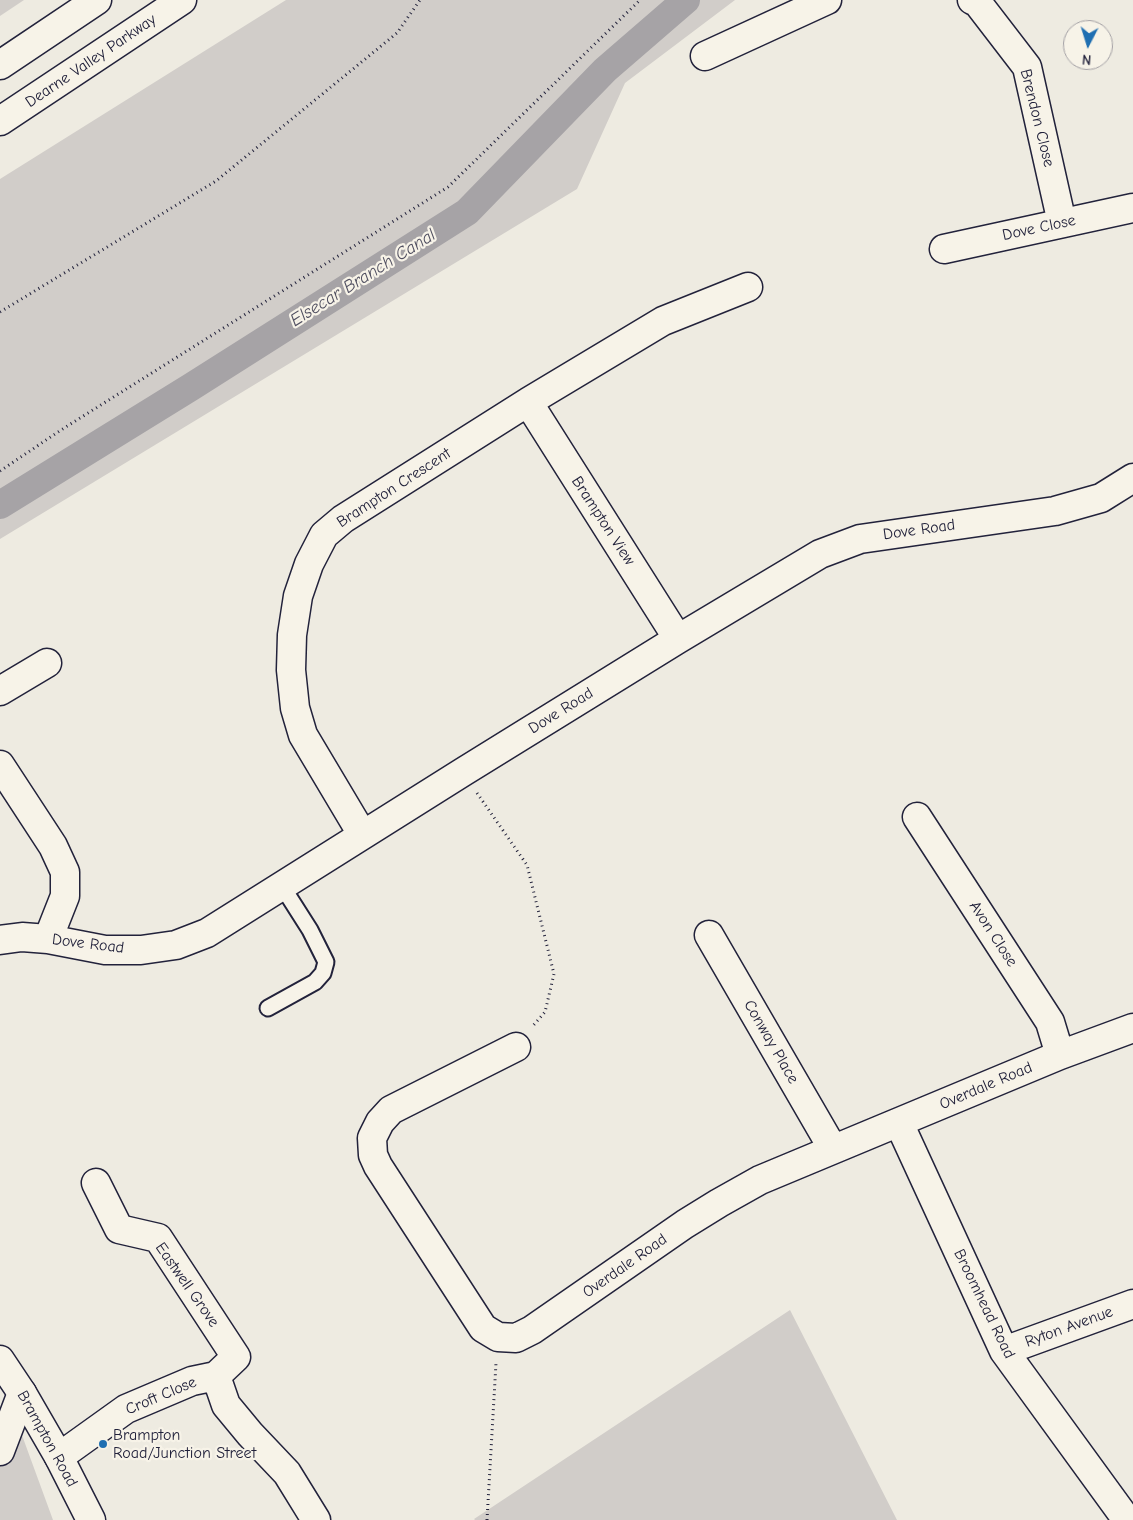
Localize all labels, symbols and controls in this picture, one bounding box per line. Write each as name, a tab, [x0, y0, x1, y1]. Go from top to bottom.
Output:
street label: Dearne Valley Parkway	[22, 10, 160, 112]
north arrow	[1063, 20, 1113, 70]
text: N	[1081, 51, 1092, 68]
street label: Brendon Close	[1016, 67, 1058, 169]
street label: Dove Close	[1001, 211, 1077, 245]
water label: Elsecar Branch Canal	[286, 225, 440, 331]
street label: Brampton Crescent	[333, 444, 455, 532]
street label: Brampton View	[567, 473, 639, 569]
street label: Dove Road	[882, 515, 956, 545]
street label: Dove Road	[525, 684, 597, 738]
street label: Avon Close	[965, 897, 1021, 971]
street label: Dove Road	[51, 930, 125, 958]
street label: Conway Place	[739, 997, 803, 1087]
street label: Overdale Road	[937, 1058, 1035, 1114]
street label: Overdale Road	[579, 1230, 671, 1302]
street label: Eastwell Grove	[151, 1239, 223, 1331]
street label: Broomhead Road	[949, 1246, 1019, 1362]
street label: Ryton Avenue	[1022, 1302, 1116, 1352]
street label: Croft Close	[123, 1373, 199, 1419]
street label: Brampton Road	[13, 1388, 81, 1490]
place label: Brampton Road/Junction Street	[113, 1425, 256, 1463]
marker: Brampton Road/Junction Street	[97, 1438, 109, 1450]

